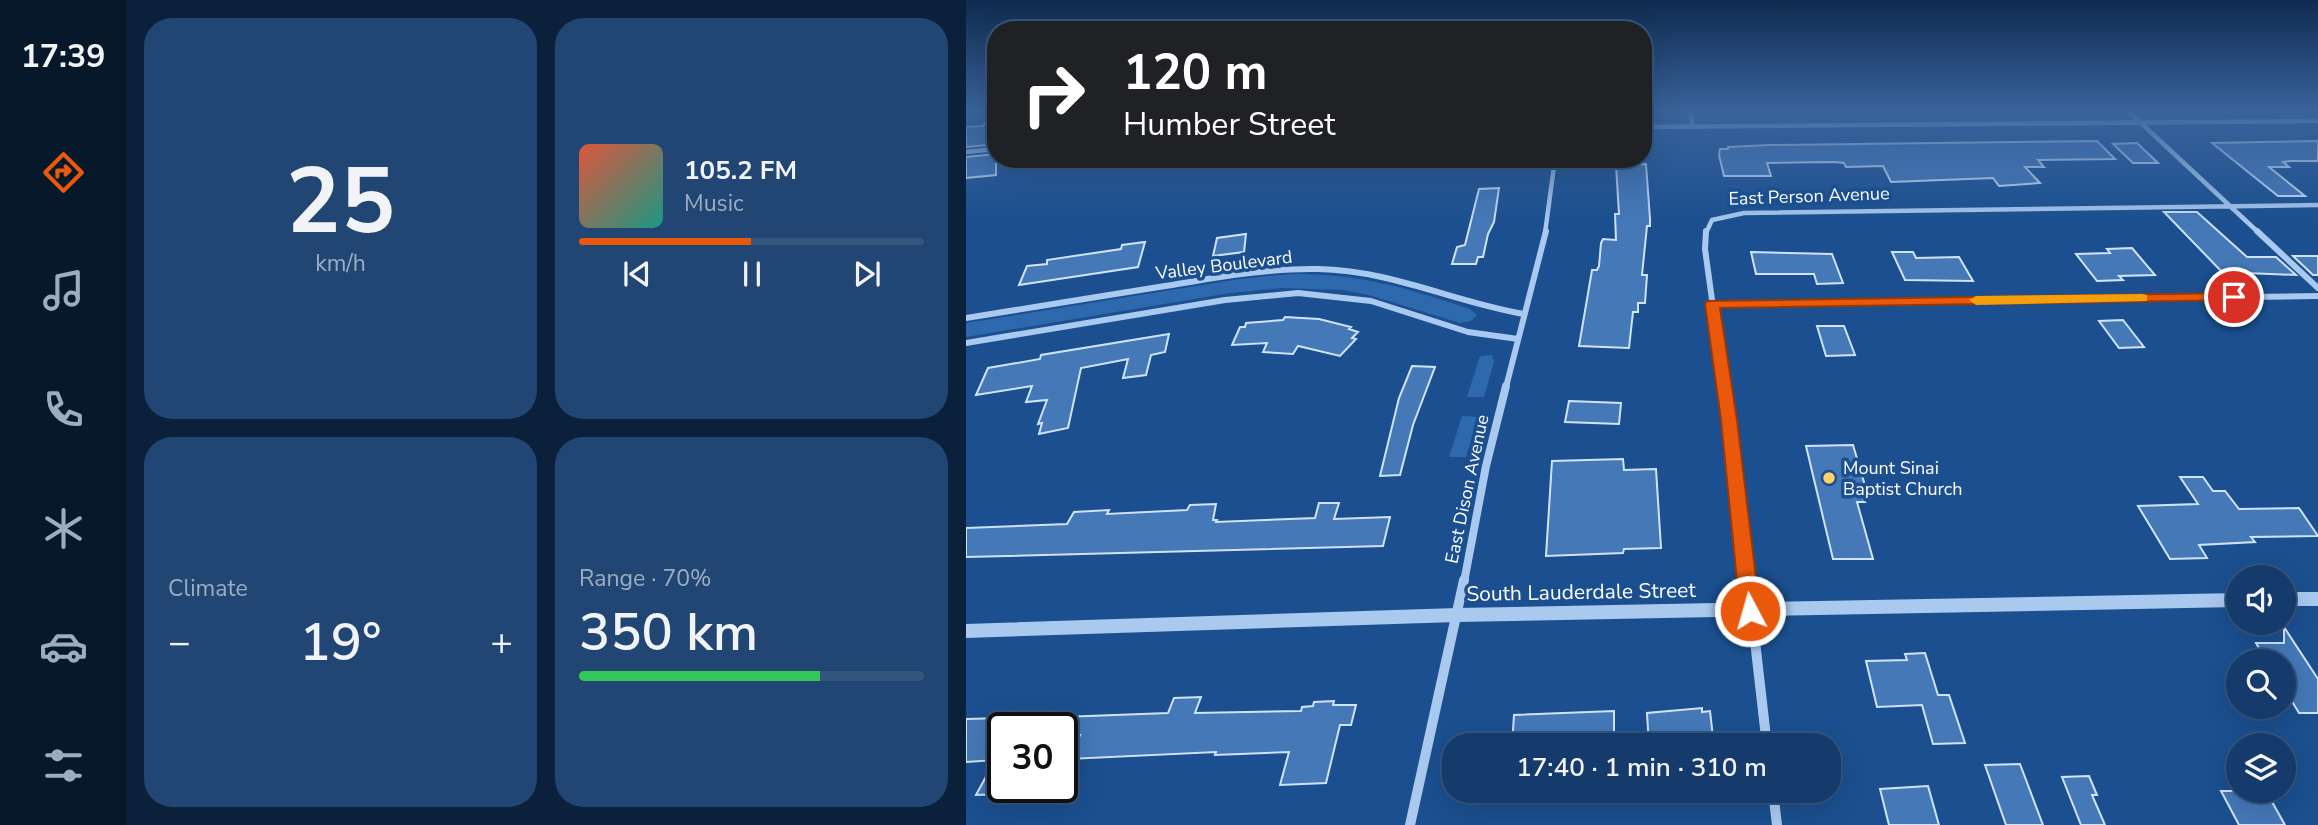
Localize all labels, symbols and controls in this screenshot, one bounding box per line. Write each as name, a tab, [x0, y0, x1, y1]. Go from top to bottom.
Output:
text: 17:39	[21, 35, 105, 78]
text: 120 m	[1123, 39, 1267, 106]
icon: right	[1008, 49, 1099, 140]
text: Humber Street	[1123, 103, 1335, 146]
text: 25	[286, 140, 395, 264]
icon: directions	[39, 148, 88, 197]
text: 105.2 FM	[684, 153, 797, 188]
street label: East Person Avenue	[1728, 181, 1890, 211]
text: Music	[684, 188, 744, 219]
street label: Valley Boulevard	[1153, 245, 1294, 285]
text: km/h	[315, 248, 366, 279]
icon: previous	[618, 255, 656, 293]
icon: pause	[733, 255, 771, 293]
icon: next	[848, 255, 886, 293]
icon: music	[39, 266, 88, 315]
pin	[2204, 267, 2264, 327]
icon: arrive	[2215, 278, 2253, 316]
icon: phone	[39, 385, 88, 434]
street label: East Dison Avenue	[1439, 412, 1495, 566]
place label: Mount Sinai Baptist Church	[1843, 456, 1962, 501]
marker: Mount Sinai Baptist Church	[1821, 470, 1837, 486]
icon: climate	[39, 504, 88, 553]
text: Range · 70%	[579, 563, 711, 594]
map controls	[2226, 565, 2296, 803]
button: sound	[2226, 565, 2296, 635]
text: Climate	[168, 573, 248, 604]
position arrow	[1713, 574, 1787, 648]
street label: South Lauderdale Street	[1466, 576, 1697, 608]
text: 350 km	[579, 597, 758, 668]
text: 19°	[300, 607, 381, 678]
text: −	[168, 617, 191, 668]
text: +	[490, 617, 513, 668]
icon: car	[39, 622, 88, 671]
button: search	[2226, 649, 2296, 719]
speed limit sign: 30	[987, 712, 1078, 803]
button: layers	[2226, 733, 2296, 803]
icon: filters	[39, 741, 88, 790]
text: 17:40 · 1 min · 310 m	[1516, 750, 1767, 785]

